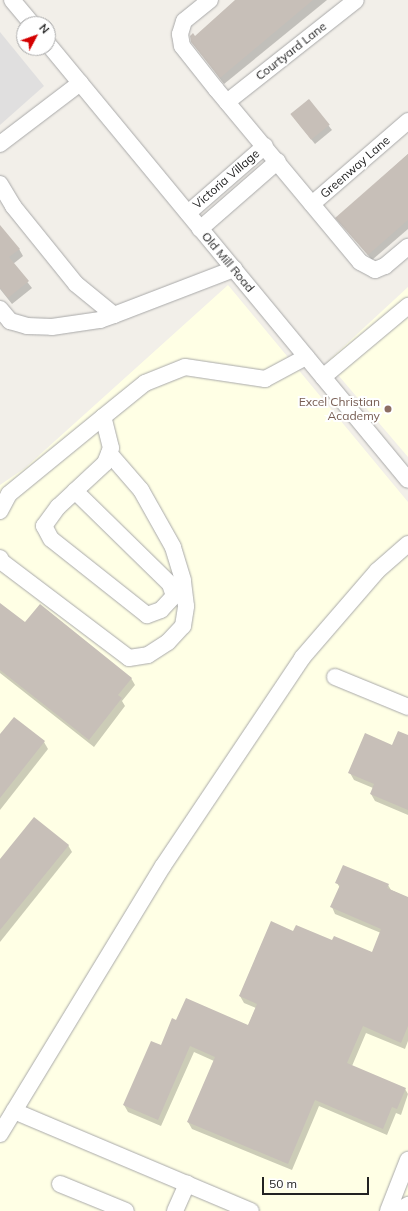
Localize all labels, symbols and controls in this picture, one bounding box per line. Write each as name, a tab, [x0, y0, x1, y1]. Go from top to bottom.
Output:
north arrow	[16, 16, 56, 56]
street label: Courtyard Lane	[253, 19, 329, 83]
text: N	[36, 21, 52, 37]
street label: Greenway Lane	[317, 133, 393, 201]
street label: Victoria Village	[190, 146, 262, 212]
street label: Old Mill Road	[199, 229, 257, 295]
place label: Excel Christian Academy	[299, 395, 380, 423]
marker: Excel Christian Academy	[383, 404, 393, 414]
scale bar	[264, 1169, 371, 1195]
text: 50 m	[269, 1176, 297, 1191]

